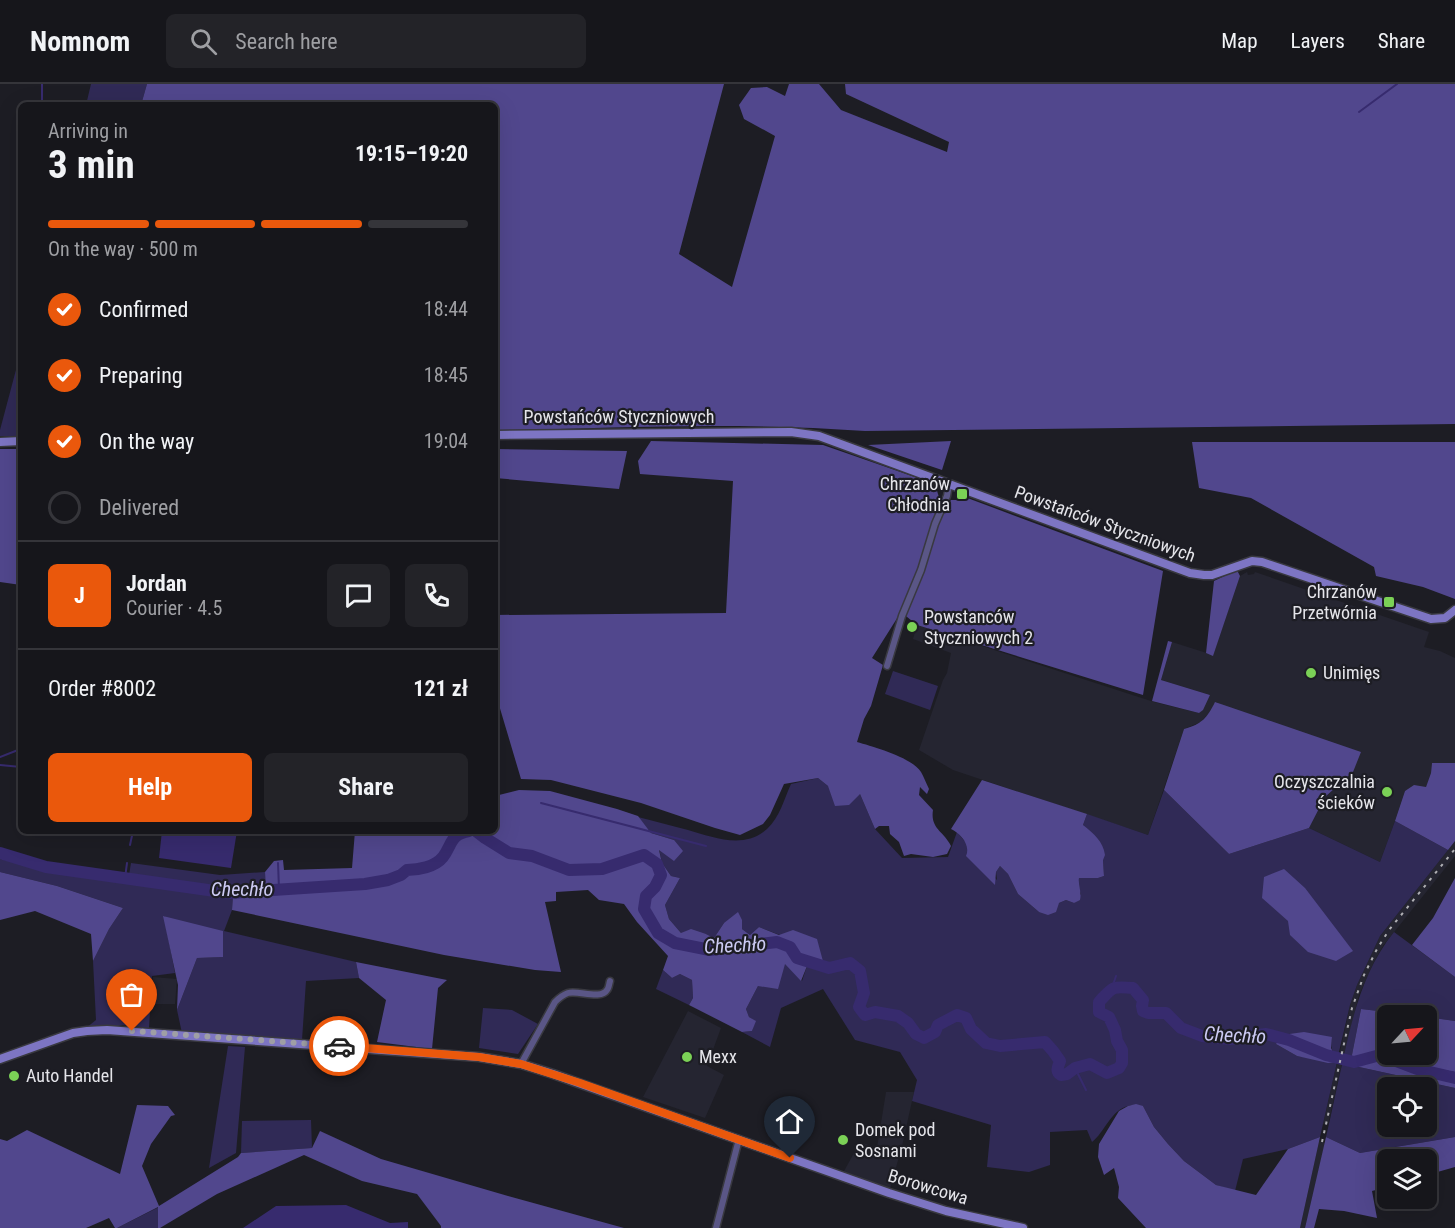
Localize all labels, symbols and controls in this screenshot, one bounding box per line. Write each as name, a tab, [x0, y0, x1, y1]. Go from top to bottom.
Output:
search box	[166, 14, 586, 68]
text: Nomnom	[30, 25, 130, 58]
icon: search	[187, 25, 220, 58]
text: Search here	[235, 29, 338, 54]
text: Map	[1221, 29, 1258, 53]
text: Layers	[1291, 29, 1345, 53]
text: Share	[1378, 29, 1425, 53]
text: Arriving in	[48, 119, 128, 143]
text: 19:15–19:20	[355, 141, 468, 166]
text: 3 min	[48, 142, 135, 188]
text: On the way · 500 m	[48, 237, 198, 261]
icon: check	[48, 293, 81, 326]
text: Confirmed	[99, 297, 188, 322]
text: 18:44	[424, 297, 468, 321]
icon: check	[48, 359, 81, 392]
text: Preparing	[99, 363, 183, 388]
text: 18:45	[424, 363, 468, 387]
street label: Powstańców Styczniowych	[524, 406, 714, 427]
icon: check	[48, 425, 81, 458]
text: On the way	[99, 429, 194, 454]
text: 19:04	[424, 429, 468, 453]
place label: Chrzanów Chłodnia	[880, 473, 950, 515]
street label: Powstańców Styczniowych	[1012, 481, 1198, 566]
marker: Chrzanów Chłodnia	[955, 487, 969, 501]
text: Delivered	[99, 495, 179, 520]
button: chat	[327, 564, 390, 627]
button: phone	[405, 564, 468, 627]
text: Jordan	[126, 571, 187, 596]
place label: Chrzanów Przetwórnia	[1292, 581, 1377, 623]
text: J	[74, 583, 85, 608]
marker: Chrzanów Przetwórnia	[1382, 595, 1396, 609]
text: Courier · 4.5	[126, 596, 222, 620]
place label: Powstanców Styczniowych 2	[924, 606, 1033, 648]
marker: Powstanców Styczniowych 2	[905, 620, 919, 634]
place label: Unimięs	[1323, 662, 1380, 683]
marker: Unimięs	[1304, 666, 1318, 680]
text: Order #8002	[48, 676, 156, 701]
text: 121 zł	[413, 676, 468, 701]
button: Help	[48, 753, 252, 822]
button: Share	[264, 753, 468, 822]
place label: Oczyszczalnia ścieków	[1274, 771, 1375, 813]
marker: Oczyszczalnia ścieków	[1380, 785, 1394, 799]
water label: Chechło	[211, 877, 273, 901]
water label: Chechło	[703, 931, 767, 959]
pin	[106, 969, 157, 1031]
icon: bag	[115, 978, 148, 1011]
north arrow	[1377, 1005, 1437, 1065]
map controls	[1377, 1005, 1437, 1209]
courier	[309, 1016, 369, 1076]
water label: Chechło	[1203, 1021, 1267, 1049]
icon: car	[323, 1030, 356, 1063]
place label: Mexx	[699, 1046, 737, 1067]
marker: Mexx	[680, 1050, 694, 1064]
place label: Auto Handel	[26, 1065, 113, 1086]
marker: Auto Handel	[7, 1069, 21, 1083]
button: locate	[1377, 1077, 1437, 1137]
pin	[764, 1096, 815, 1158]
icon: home	[773, 1105, 806, 1138]
place label: Domek pod Sosnami	[855, 1119, 935, 1161]
marker: Domek pod Sosnami	[836, 1133, 850, 1147]
button: layers	[1377, 1149, 1437, 1209]
street label: Borowcowa	[886, 1164, 971, 1209]

